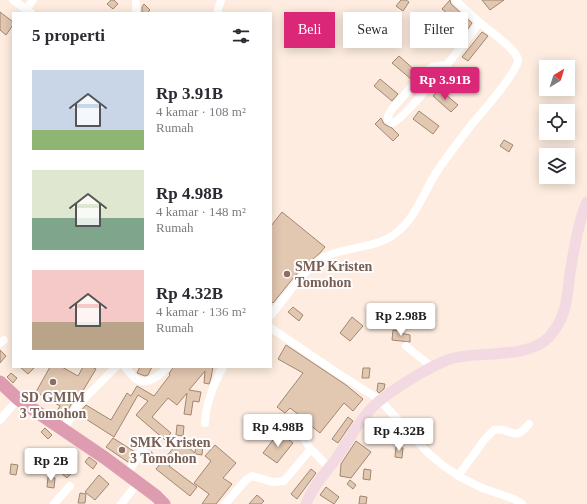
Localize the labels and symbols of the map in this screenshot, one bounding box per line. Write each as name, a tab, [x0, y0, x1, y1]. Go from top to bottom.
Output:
north arrow	[539, 60, 575, 96]
pin: Rp 3.91B	[404, 67, 486, 101]
place label: SMP Kristen Tomohon	[295, 259, 373, 290]
marker: SMP Kristen Tomohon	[282, 269, 292, 279]
pin: Rp 2.98B	[360, 303, 442, 337]
marker: SD GMIM 3 Tomohon	[48, 377, 58, 387]
place label: SD GMIM 3 Tomohon	[20, 390, 86, 421]
pin: Rp 4.98B	[237, 414, 319, 448]
pin: Rp 4.32B	[358, 418, 440, 452]
place label: SMK Kristen 3 Tomohon	[130, 435, 211, 466]
marker: SMK Kristen 3 Tomohon	[117, 445, 127, 455]
pin: Rp 2B	[23, 448, 79, 482]

